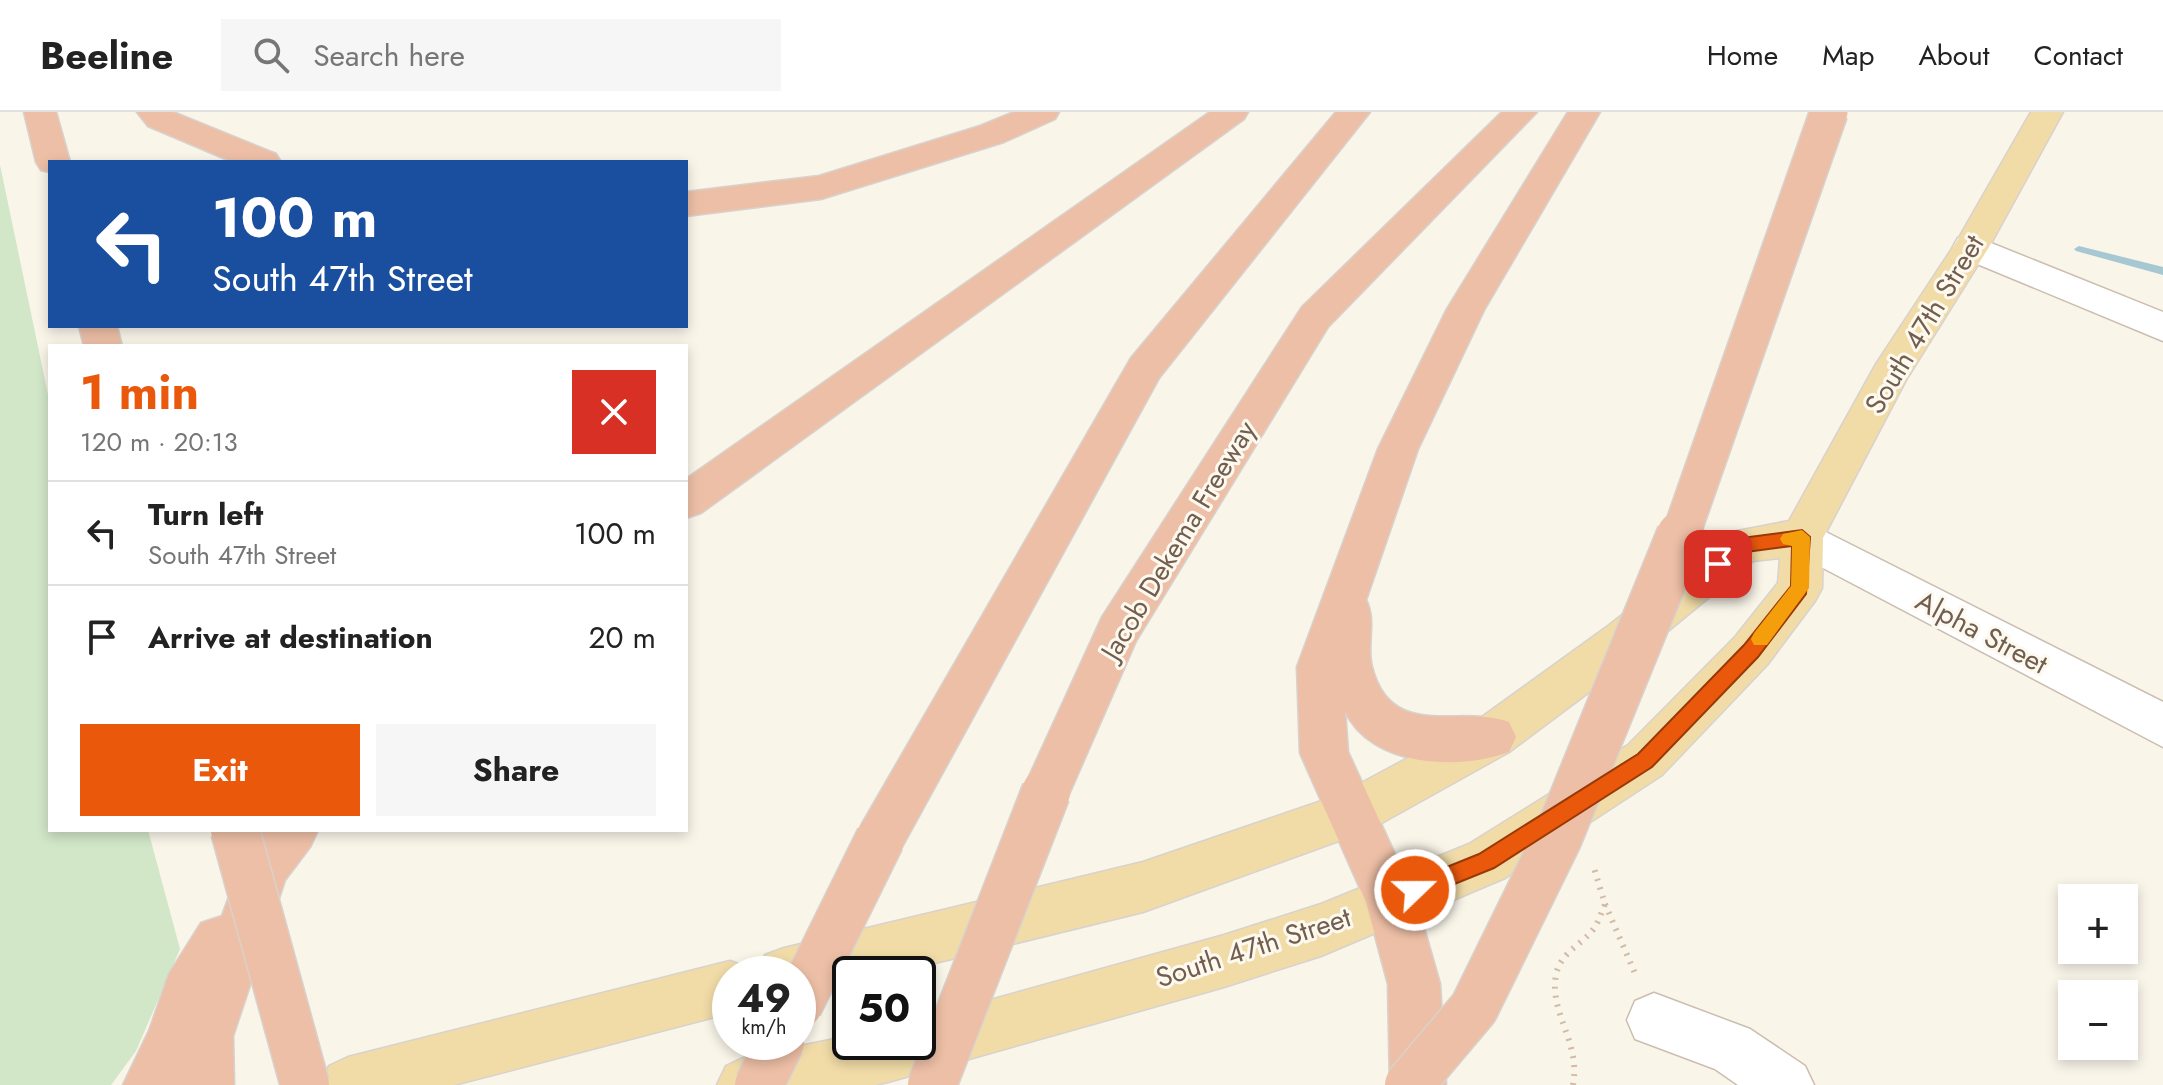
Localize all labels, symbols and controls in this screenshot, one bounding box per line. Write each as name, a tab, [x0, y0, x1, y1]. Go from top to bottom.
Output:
search box	[221, 19, 781, 91]
text: Beeline	[40, 28, 173, 83]
icon: search	[249, 33, 293, 77]
text: Search here	[313, 34, 465, 77]
text: Home	[1707, 35, 1778, 76]
text: Map	[1822, 35, 1874, 76]
text: About	[1918, 35, 1990, 76]
text: Contact	[2034, 35, 2123, 76]
text: 100 m	[212, 177, 377, 258]
icon: left	[80, 192, 184, 296]
street label: South 47th Street	[1855, 227, 1994, 422]
text: South 47th Street	[212, 252, 473, 304]
text: 1 min	[80, 358, 199, 427]
button: close	[572, 370, 656, 454]
street label: Jacob Dekema Freeway	[1089, 412, 1267, 671]
text: 120 m · 20:13	[80, 423, 238, 461]
text: Turn left	[148, 493, 263, 536]
icon: left	[80, 511, 124, 555]
text: 100 m	[574, 512, 656, 555]
pin	[1684, 530, 1752, 598]
text: South 47th Street	[148, 536, 336, 574]
icon: arrive	[1696, 542, 1740, 586]
street label: Alpha Street	[1908, 580, 2055, 685]
icon: arrive	[80, 615, 124, 659]
text: Arrive at destination	[148, 616, 433, 659]
text: 20 m	[589, 616, 656, 659]
button: Exit	[80, 724, 360, 816]
button: Share	[376, 724, 656, 816]
position arrow	[1373, 848, 1457, 932]
map controls	[2058, 884, 2138, 1060]
button: +	[2058, 884, 2138, 964]
street label: South 47th Street	[1150, 897, 1356, 998]
speed limit sign: 50	[832, 956, 936, 1060]
text: 49	[737, 969, 791, 1027]
button: −	[2058, 980, 2138, 1060]
text: km/h	[741, 1013, 787, 1042]

